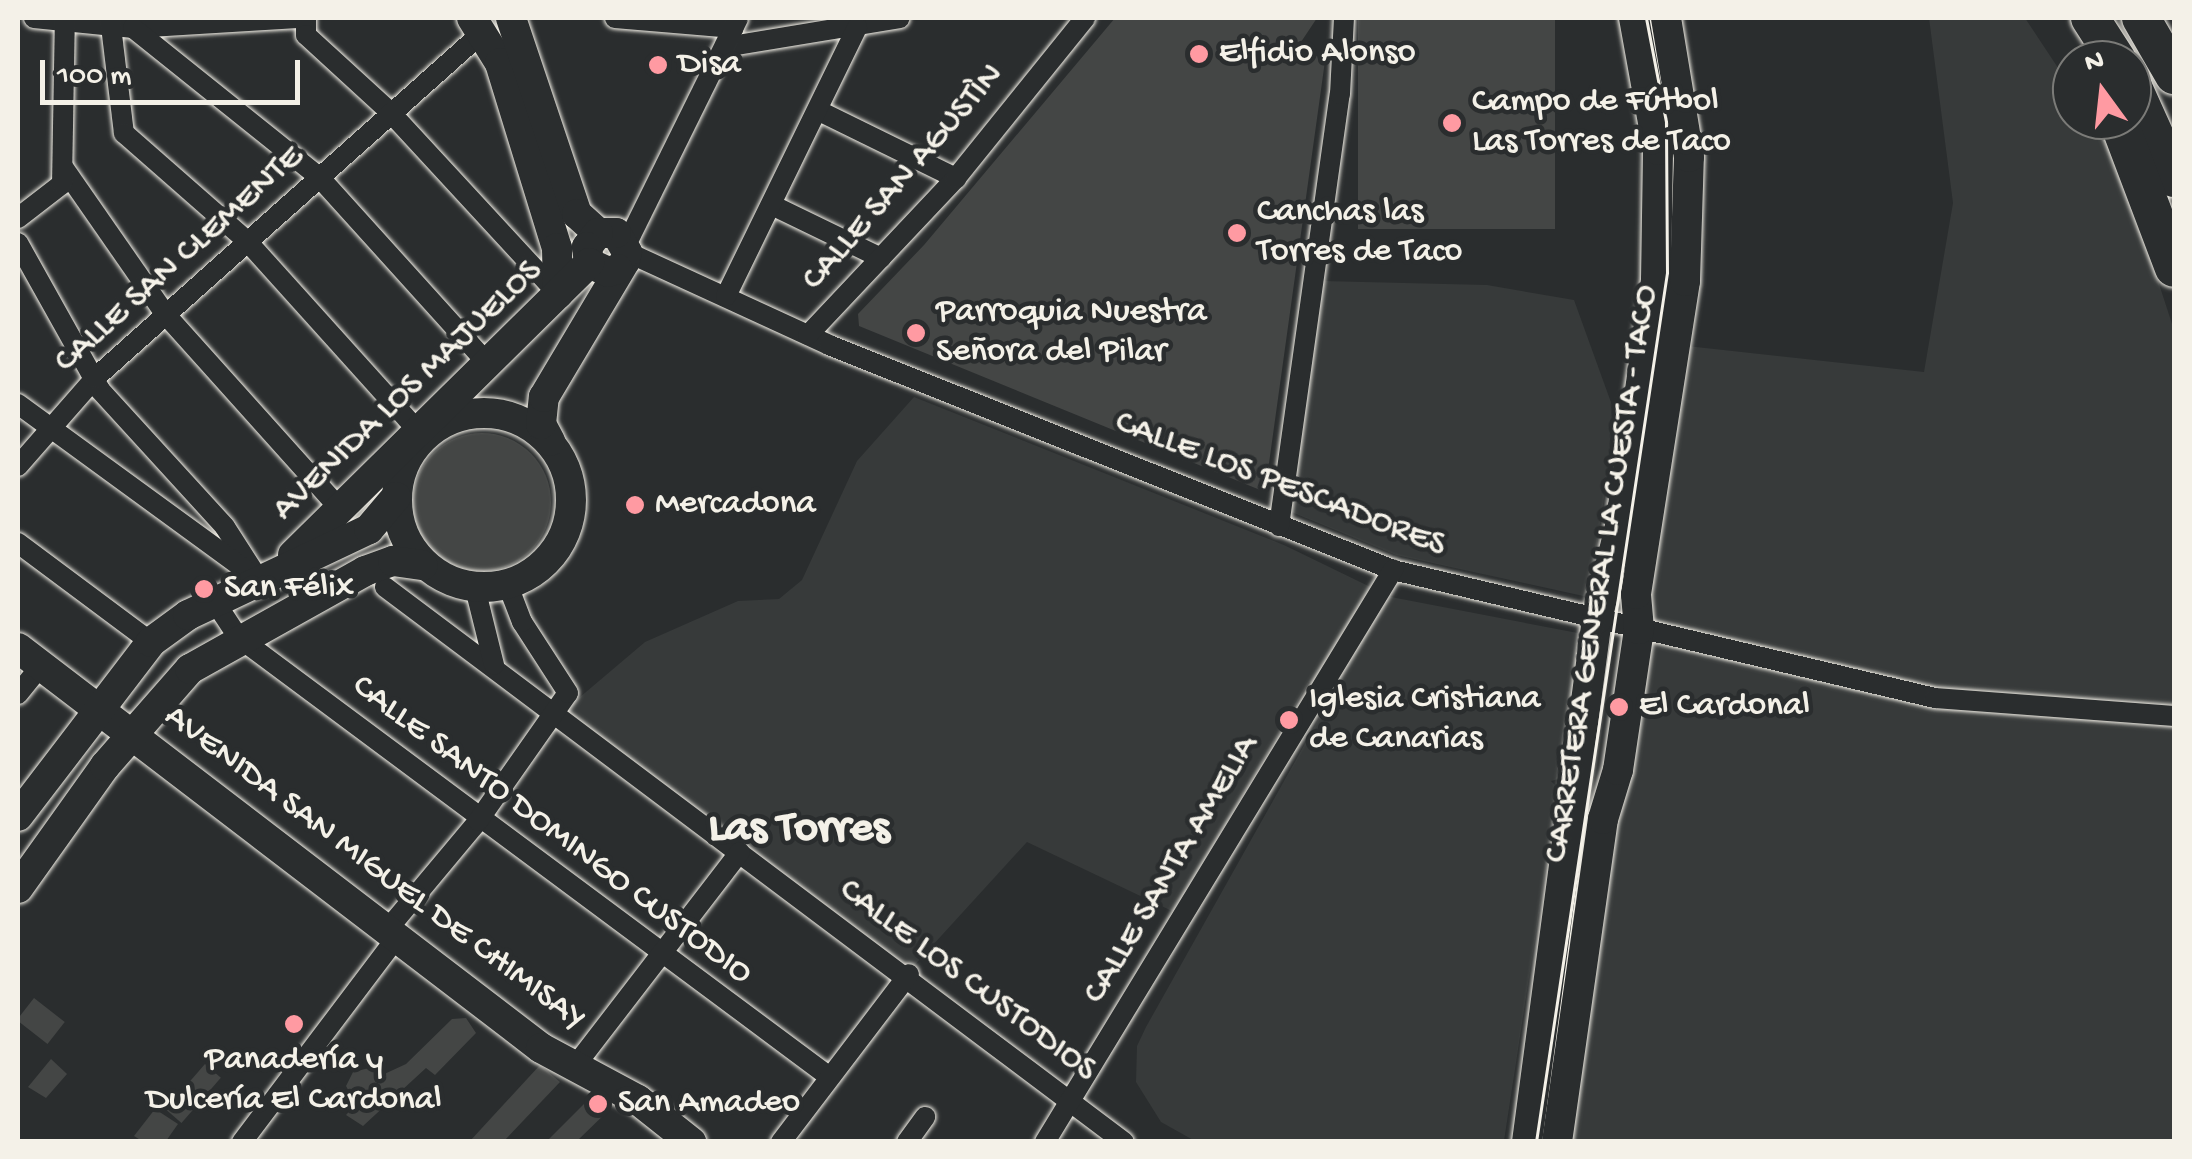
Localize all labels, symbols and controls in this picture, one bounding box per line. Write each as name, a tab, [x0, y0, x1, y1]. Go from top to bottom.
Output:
place label: Elfidio Alonso	[1219, 33, 1416, 75]
scale bar	[45, 40, 305, 102]
north arrow	[2052, 40, 2152, 140]
marker: Elfidio Alonso	[1188, 43, 1210, 65]
place label: Disa	[678, 44, 741, 86]
text: N	[2082, 44, 2108, 81]
marker: Disa	[647, 54, 669, 76]
street label: CALLE SAN AGUSTÌN	[794, 56, 1014, 300]
text: 100 m	[57, 60, 132, 95]
place label: Campo de Fútbol Las Torres de Taco	[1472, 82, 1731, 164]
marker: Campo de Fútbol Las Torres de Taco	[1441, 112, 1463, 134]
street label: CALLE SAN CLEMENTE	[47, 137, 313, 383]
place label: Canchas las Torres de Taco	[1257, 192, 1462, 274]
marker: Canchas las Torres de Taco	[1226, 222, 1248, 244]
street label: AVENIDA LOS MAJUELOS	[264, 251, 552, 531]
street label: CARRETERA GENERAL LA CUESTA - TACO	[1537, 282, 1669, 866]
place label: Parroquia Nuestra Señora del Pilar	[936, 292, 1207, 374]
marker: Parroquia Nuestra Señora del Pilar	[905, 322, 927, 344]
street label: CALLE LOS PESCADORES	[1109, 403, 1451, 567]
place label: Mercadona	[655, 484, 816, 526]
marker: Mercadona	[624, 494, 646, 516]
place label: San Félix	[224, 568, 354, 610]
marker: San Félix	[193, 578, 215, 600]
street label: CALLE SANTO DOMINGO CUSTODIO	[342, 666, 760, 996]
place label: Iglesia Cristiana de Canarias	[1309, 679, 1540, 761]
place label: El Cardonal	[1639, 686, 1810, 728]
marker: El Cardonal	[1608, 696, 1630, 718]
street label: AVENIDA SAN MIGUEL DE CHIMISAY	[155, 697, 593, 1041]
marker: Iglesia Cristiana de Canarias	[1278, 709, 1300, 731]
street label: CALLE SANTA AMELIA	[1075, 728, 1269, 1012]
district label: Las Torres	[708, 803, 890, 857]
street label: CALLE LOS CUSTODIOS	[830, 870, 1104, 1092]
marker: Panadería y Dulcería El Cardonal	[283, 1013, 305, 1035]
place label: Panadería y Dulcería El Cardonal	[146, 1040, 442, 1122]
place label: San Amadeo	[618, 1083, 800, 1125]
marker: San Amadeo	[587, 1093, 609, 1115]

